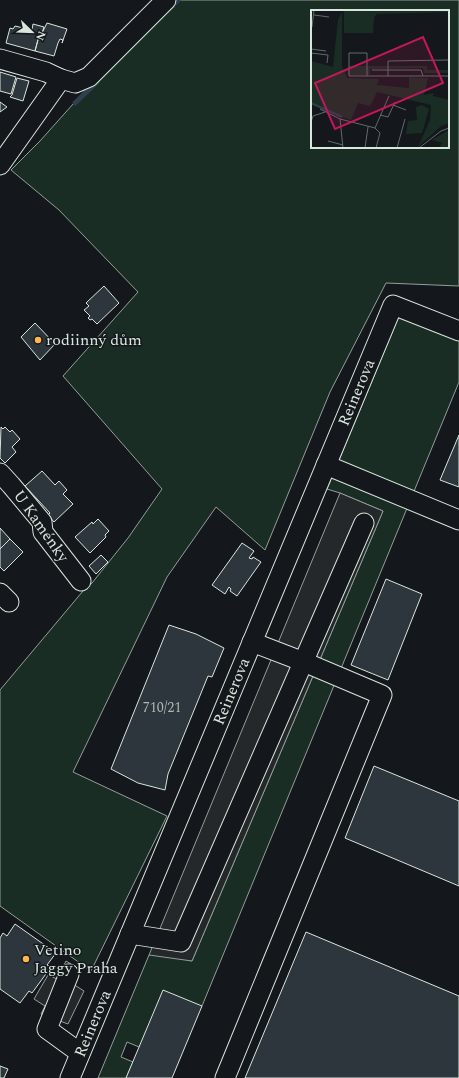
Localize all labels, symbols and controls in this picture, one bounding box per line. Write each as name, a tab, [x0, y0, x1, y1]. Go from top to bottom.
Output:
inset map	[311, 10, 449, 148]
north arrow	[12, 12, 52, 52]
text: N	[31, 28, 50, 43]
place label: rodiinný dům	[46, 328, 142, 352]
marker: rodiinný dům	[33, 335, 43, 345]
street label: Reinerova	[332, 355, 381, 430]
street label: U Kaménky	[7, 485, 75, 568]
street label: Reinerova	[207, 654, 256, 729]
house number: 710/21	[143, 697, 181, 718]
place label: Vetino Jaggy Praha	[34, 938, 118, 980]
marker: Vetino Jaggy Praha	[21, 954, 31, 964]
street label: Reinerova	[68, 986, 118, 1061]

